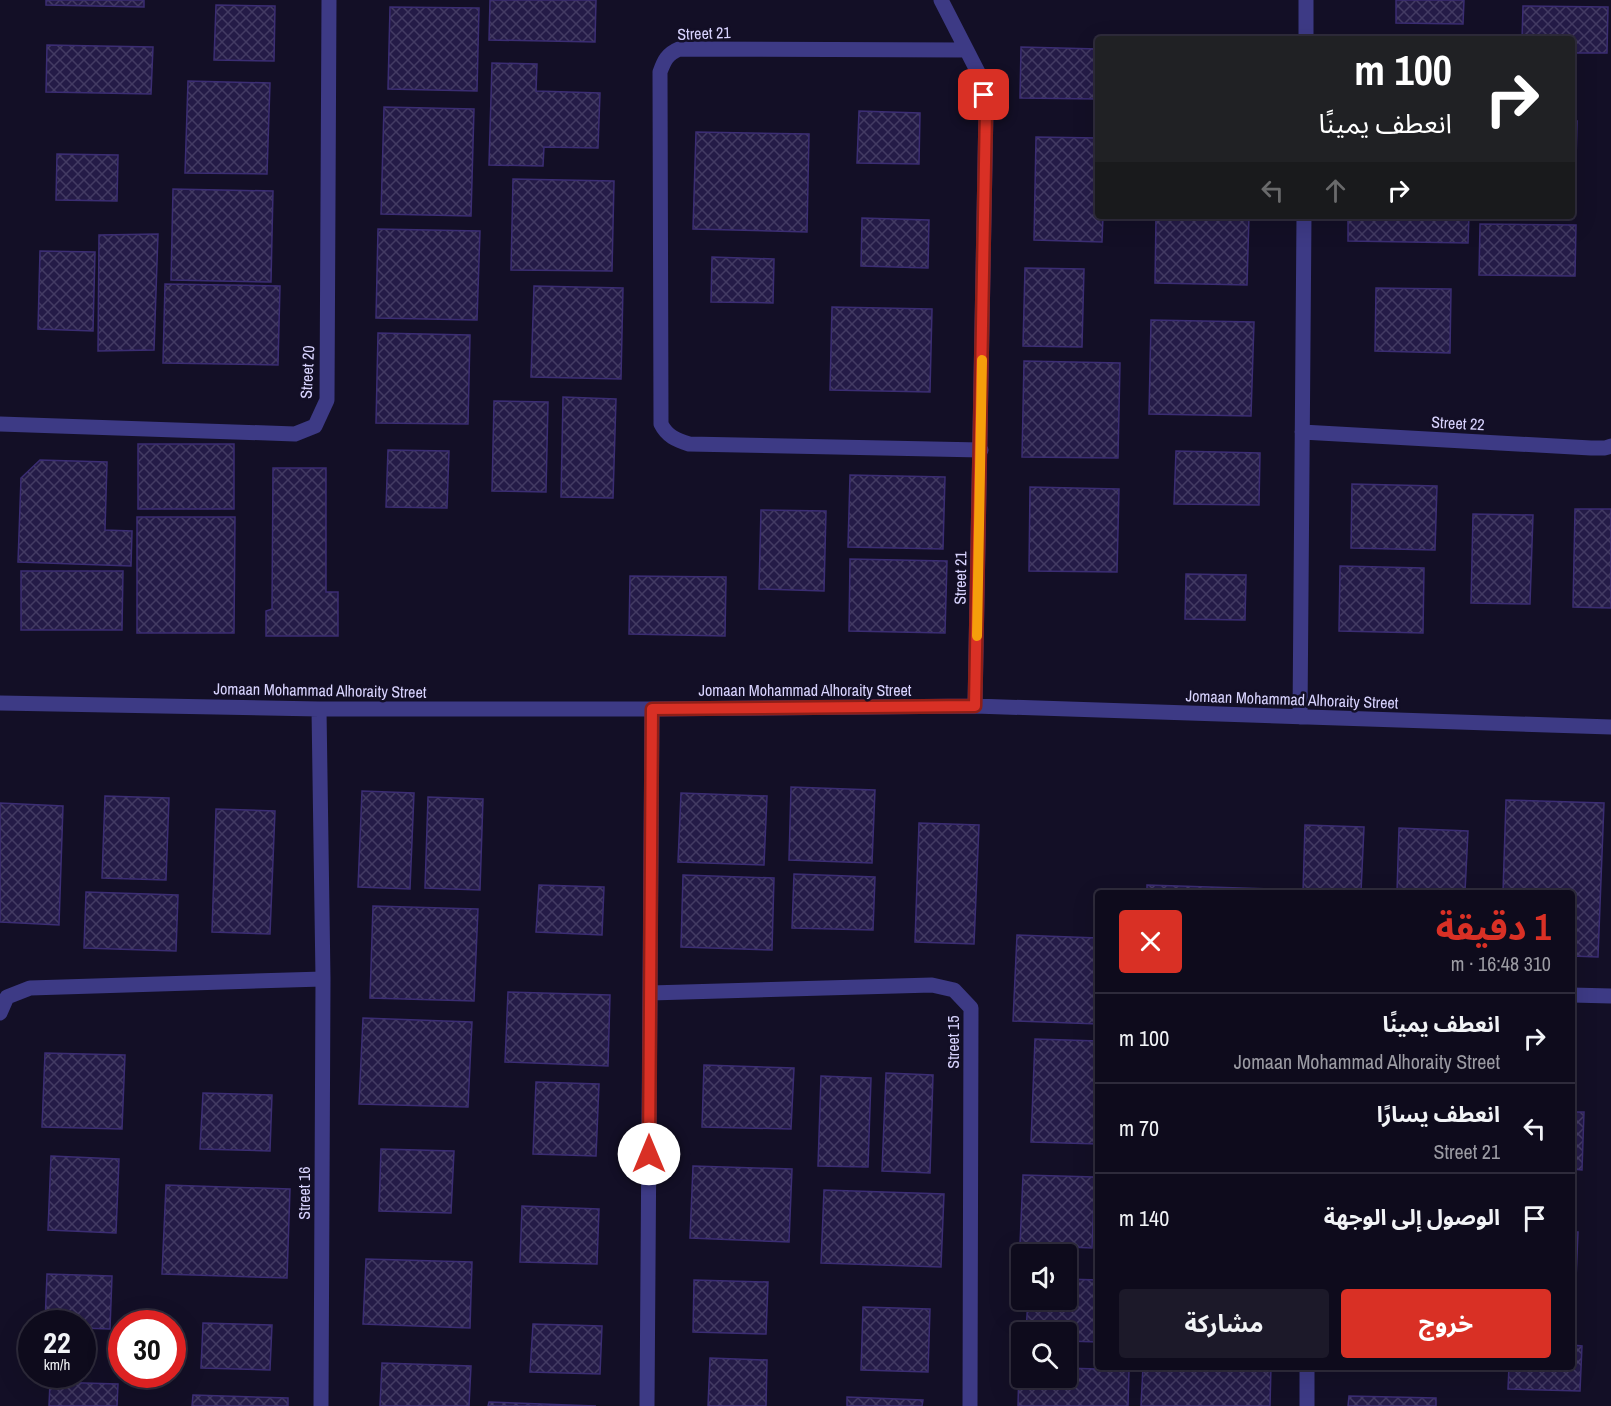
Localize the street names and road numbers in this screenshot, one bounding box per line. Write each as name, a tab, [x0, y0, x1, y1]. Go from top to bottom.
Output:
street label: Street 21	[677, 21, 732, 45]
street label: Street 20	[295, 345, 319, 399]
street label: Street 22	[1431, 411, 1485, 435]
street label: Street 21	[949, 550, 971, 605]
street label: Jomaan Mohammad Alhoraity Street	[213, 677, 427, 703]
street label: Jomaan Mohammad Alhoraity Street	[699, 679, 912, 701]
street label: Jomaan Mohammad Alhoraity Street	[1185, 684, 1399, 714]
street label: Street 15	[942, 1015, 964, 1069]
street label: Street 16	[293, 1166, 315, 1220]

